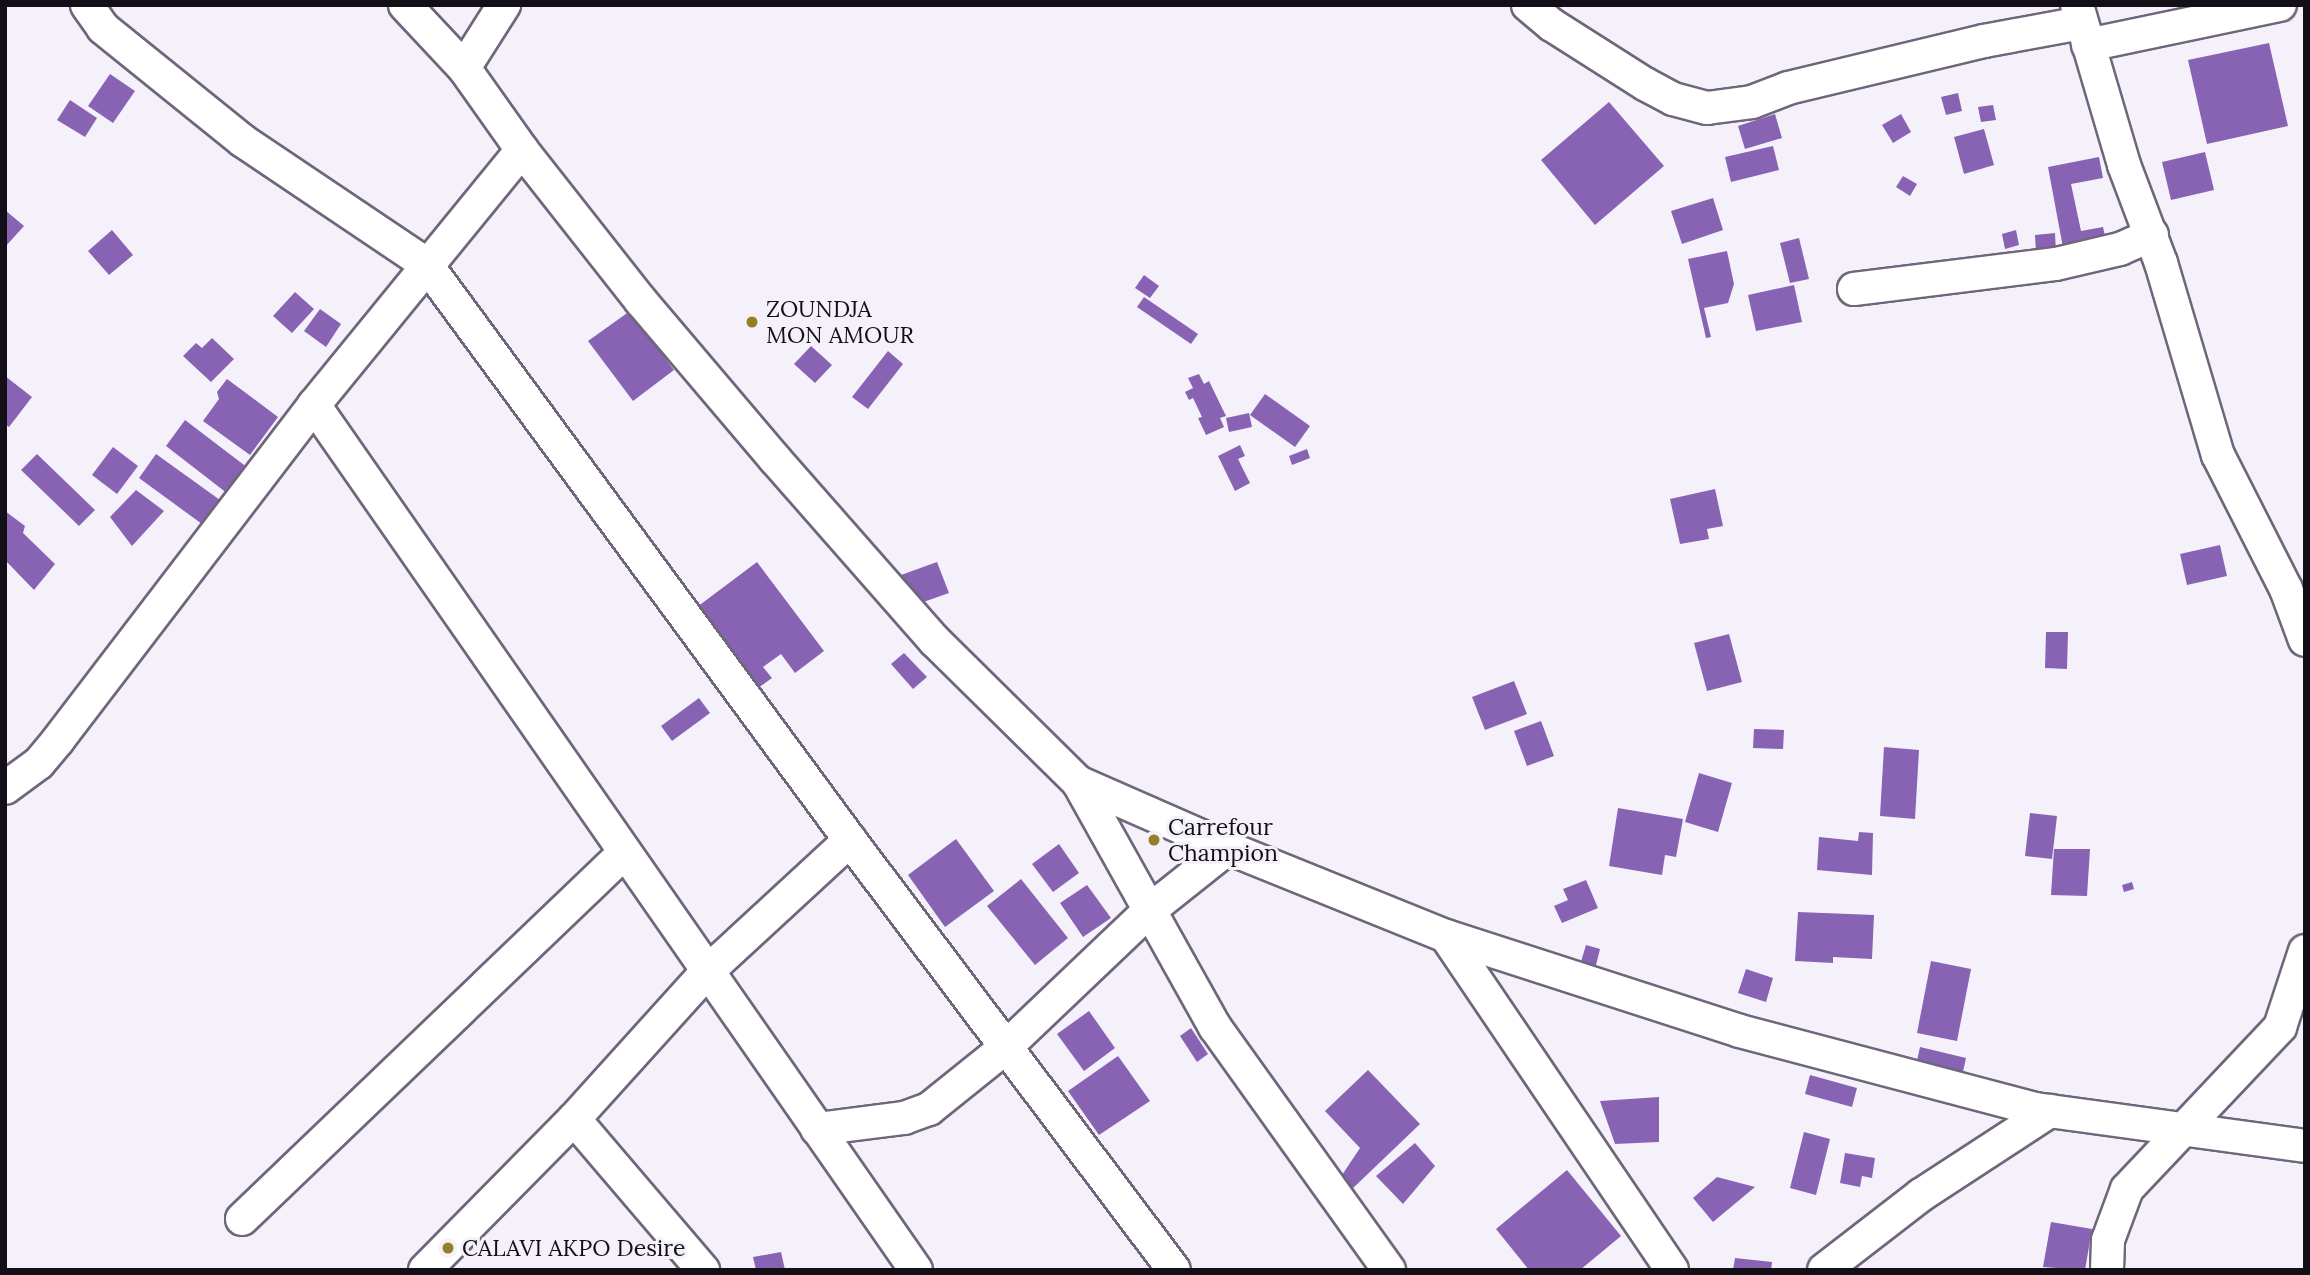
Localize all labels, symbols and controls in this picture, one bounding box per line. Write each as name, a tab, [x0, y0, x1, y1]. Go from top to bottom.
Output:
place label: ZOUNDJA MON AMOUR	[766, 295, 914, 349]
marker: ZOUNDJA MON AMOUR	[744, 314, 760, 330]
place label: Carrefour Champion	[1168, 813, 1278, 867]
marker: Carrefour Champion	[1146, 832, 1162, 848]
place label: CALAVI AKPO Desire	[462, 1234, 686, 1262]
marker: CALAVI AKPO Desire	[440, 1240, 456, 1256]

